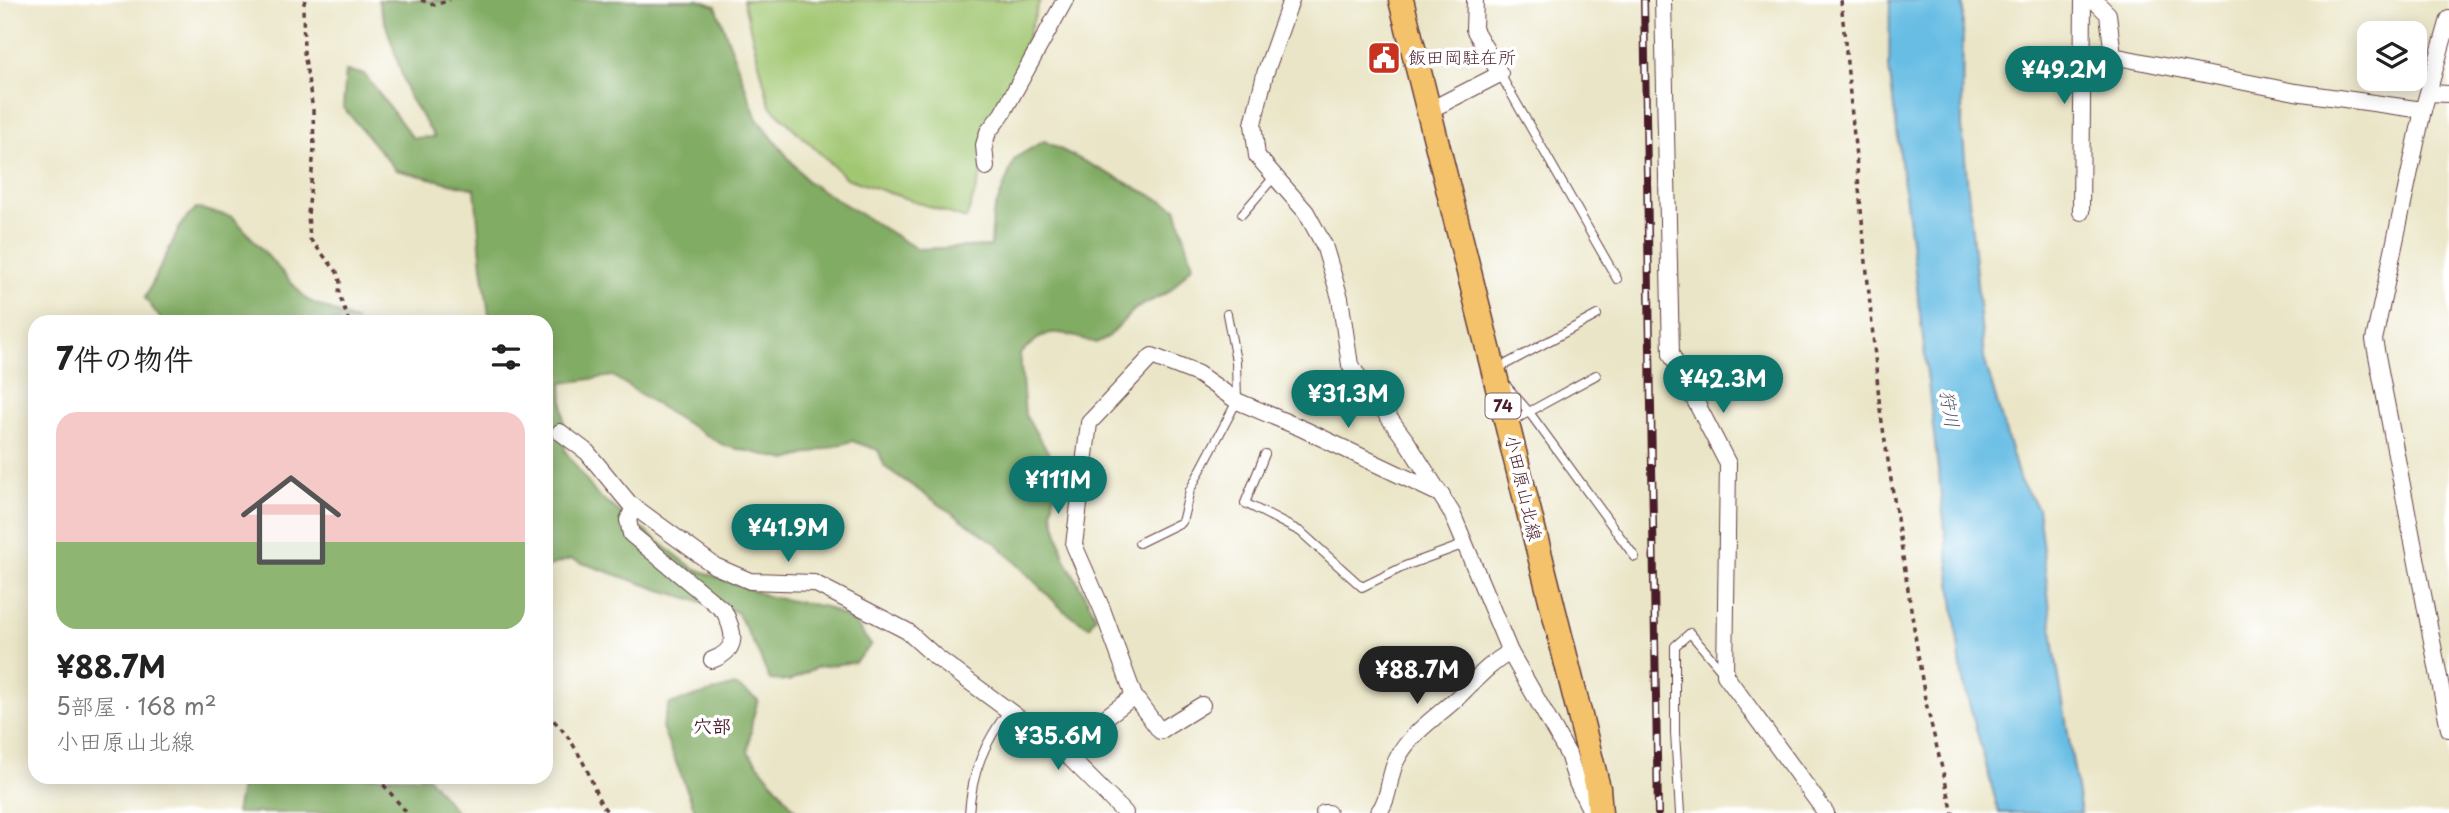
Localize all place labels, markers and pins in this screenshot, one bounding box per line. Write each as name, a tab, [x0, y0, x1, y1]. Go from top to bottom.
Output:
public building icon: 飯田岡駐在所	[1365, 39, 1403, 77]
place label: 飯田岡駐在所	[1408, 43, 1516, 70]
pin: ¥49.2M	[2007, 46, 2121, 106]
pin: ¥42.3M	[1666, 356, 1780, 415]
pin: ¥31.3M	[1291, 370, 1405, 430]
pin: ¥111M	[1009, 456, 1107, 516]
pin: ¥41.9M	[731, 504, 845, 564]
pin: ¥88.7M	[1360, 646, 1474, 706]
pin: ¥35.6M	[1001, 712, 1115, 772]

